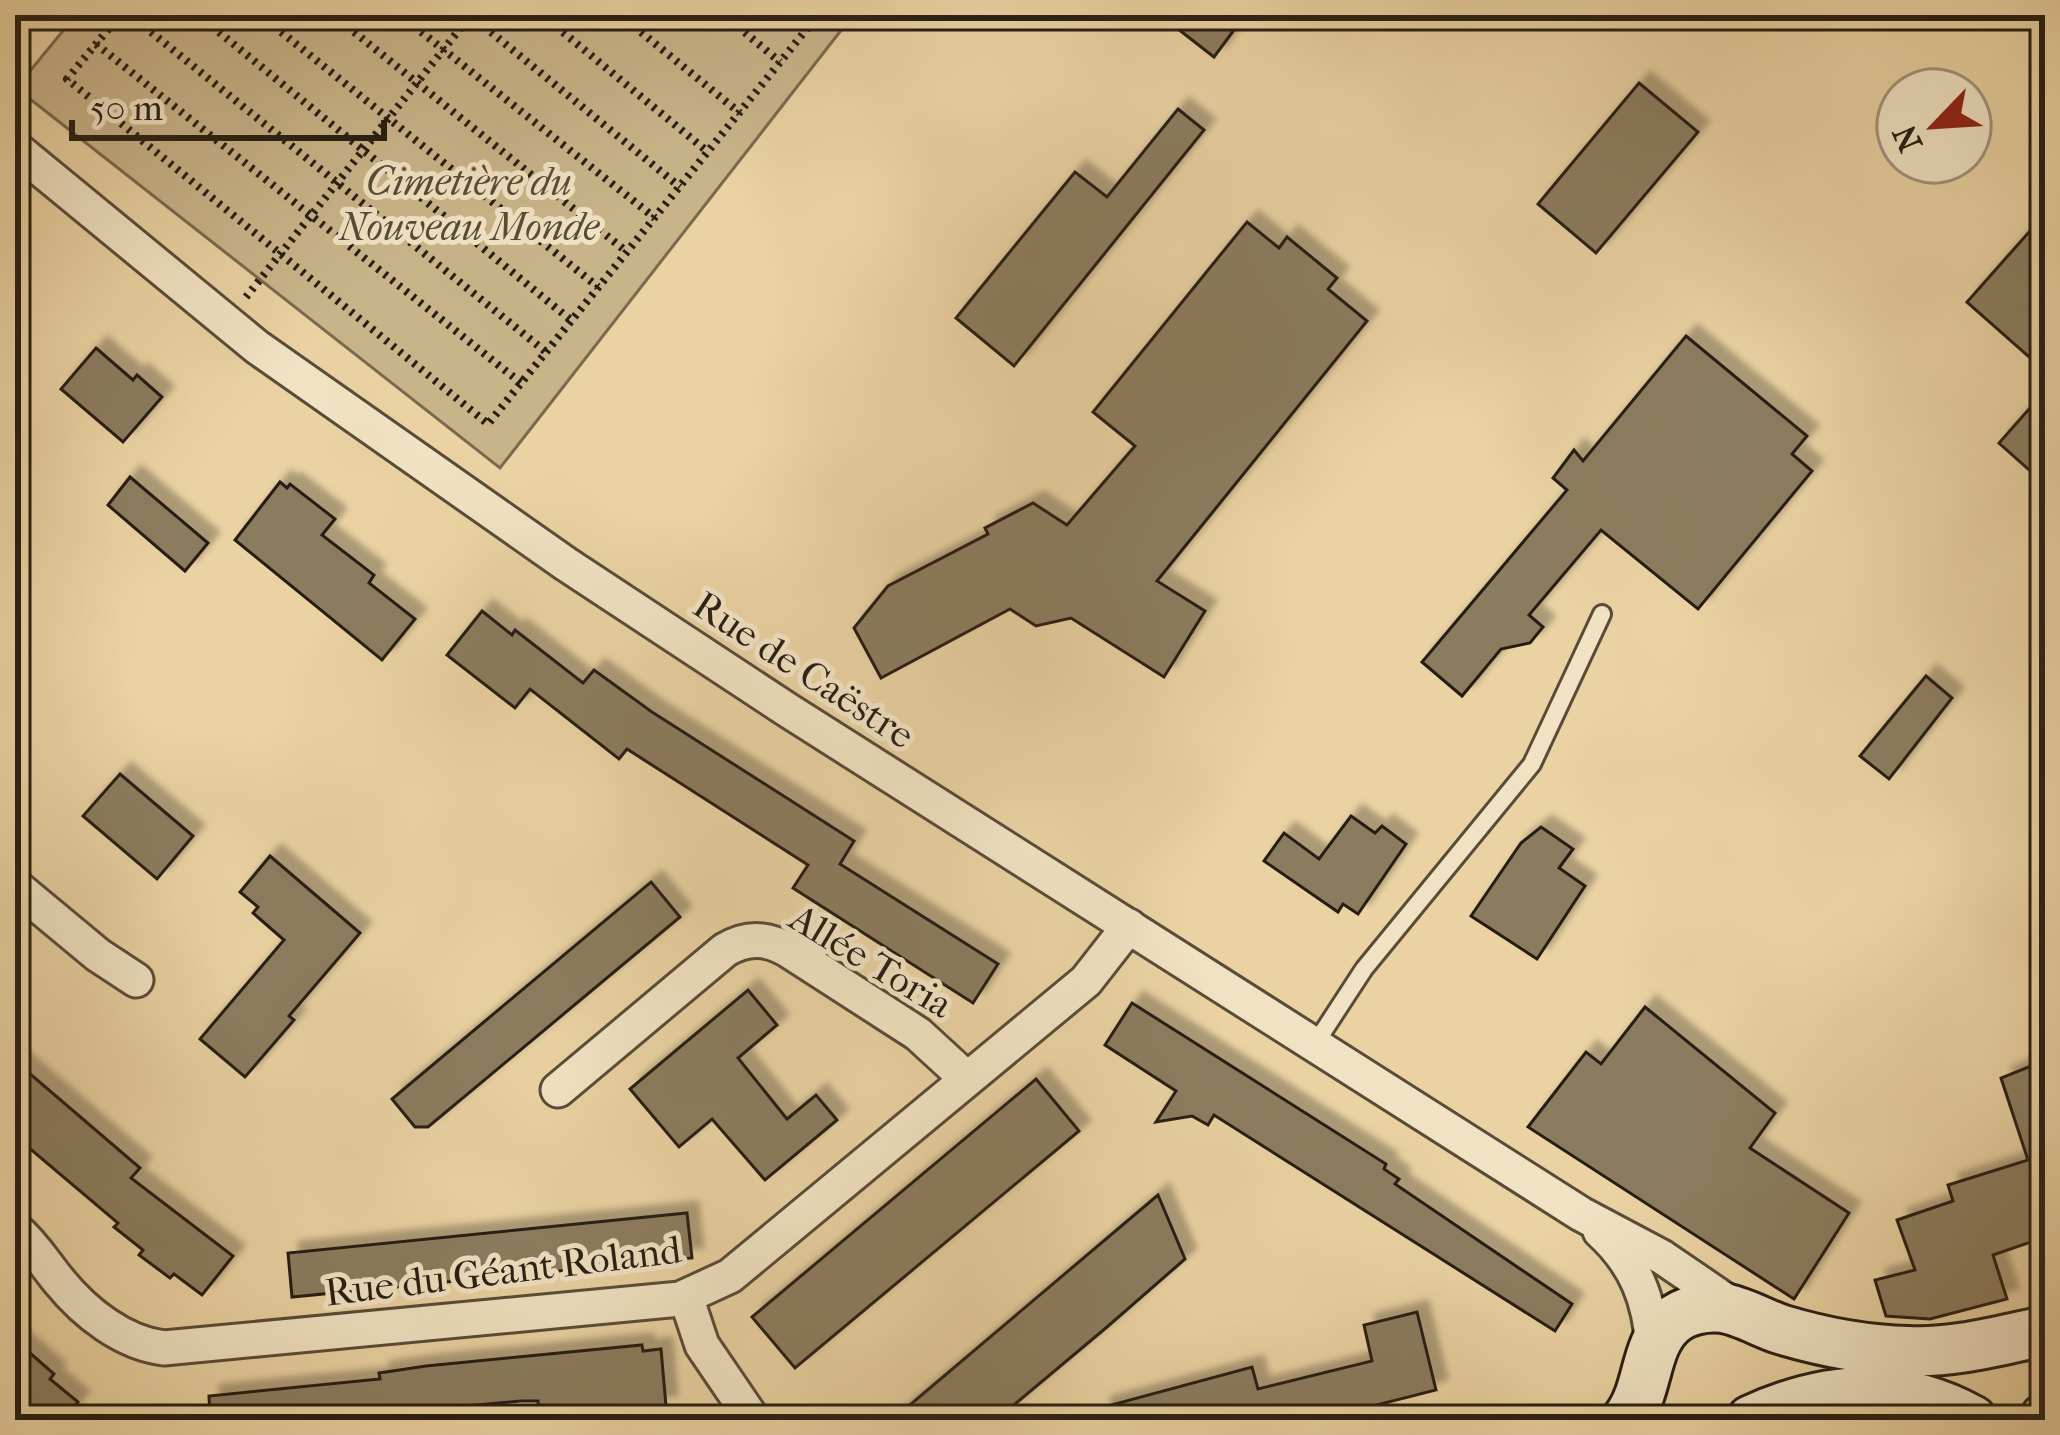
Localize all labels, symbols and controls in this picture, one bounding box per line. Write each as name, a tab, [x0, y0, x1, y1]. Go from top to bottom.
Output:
scale bar	[72, 66, 384, 140]
north arrow	[1874, 66, 1994, 186]
text: 50 m	[90, 87, 163, 129]
text: N	[1885, 118, 1931, 158]
park label: Cimetière du Nouveau Monde	[337, 159, 600, 250]
street label: Rue de Caëstre	[685, 582, 923, 758]
street label: Allée Toria	[780, 893, 962, 1028]
street label: Rue du Géant Roland	[322, 1226, 684, 1316]

